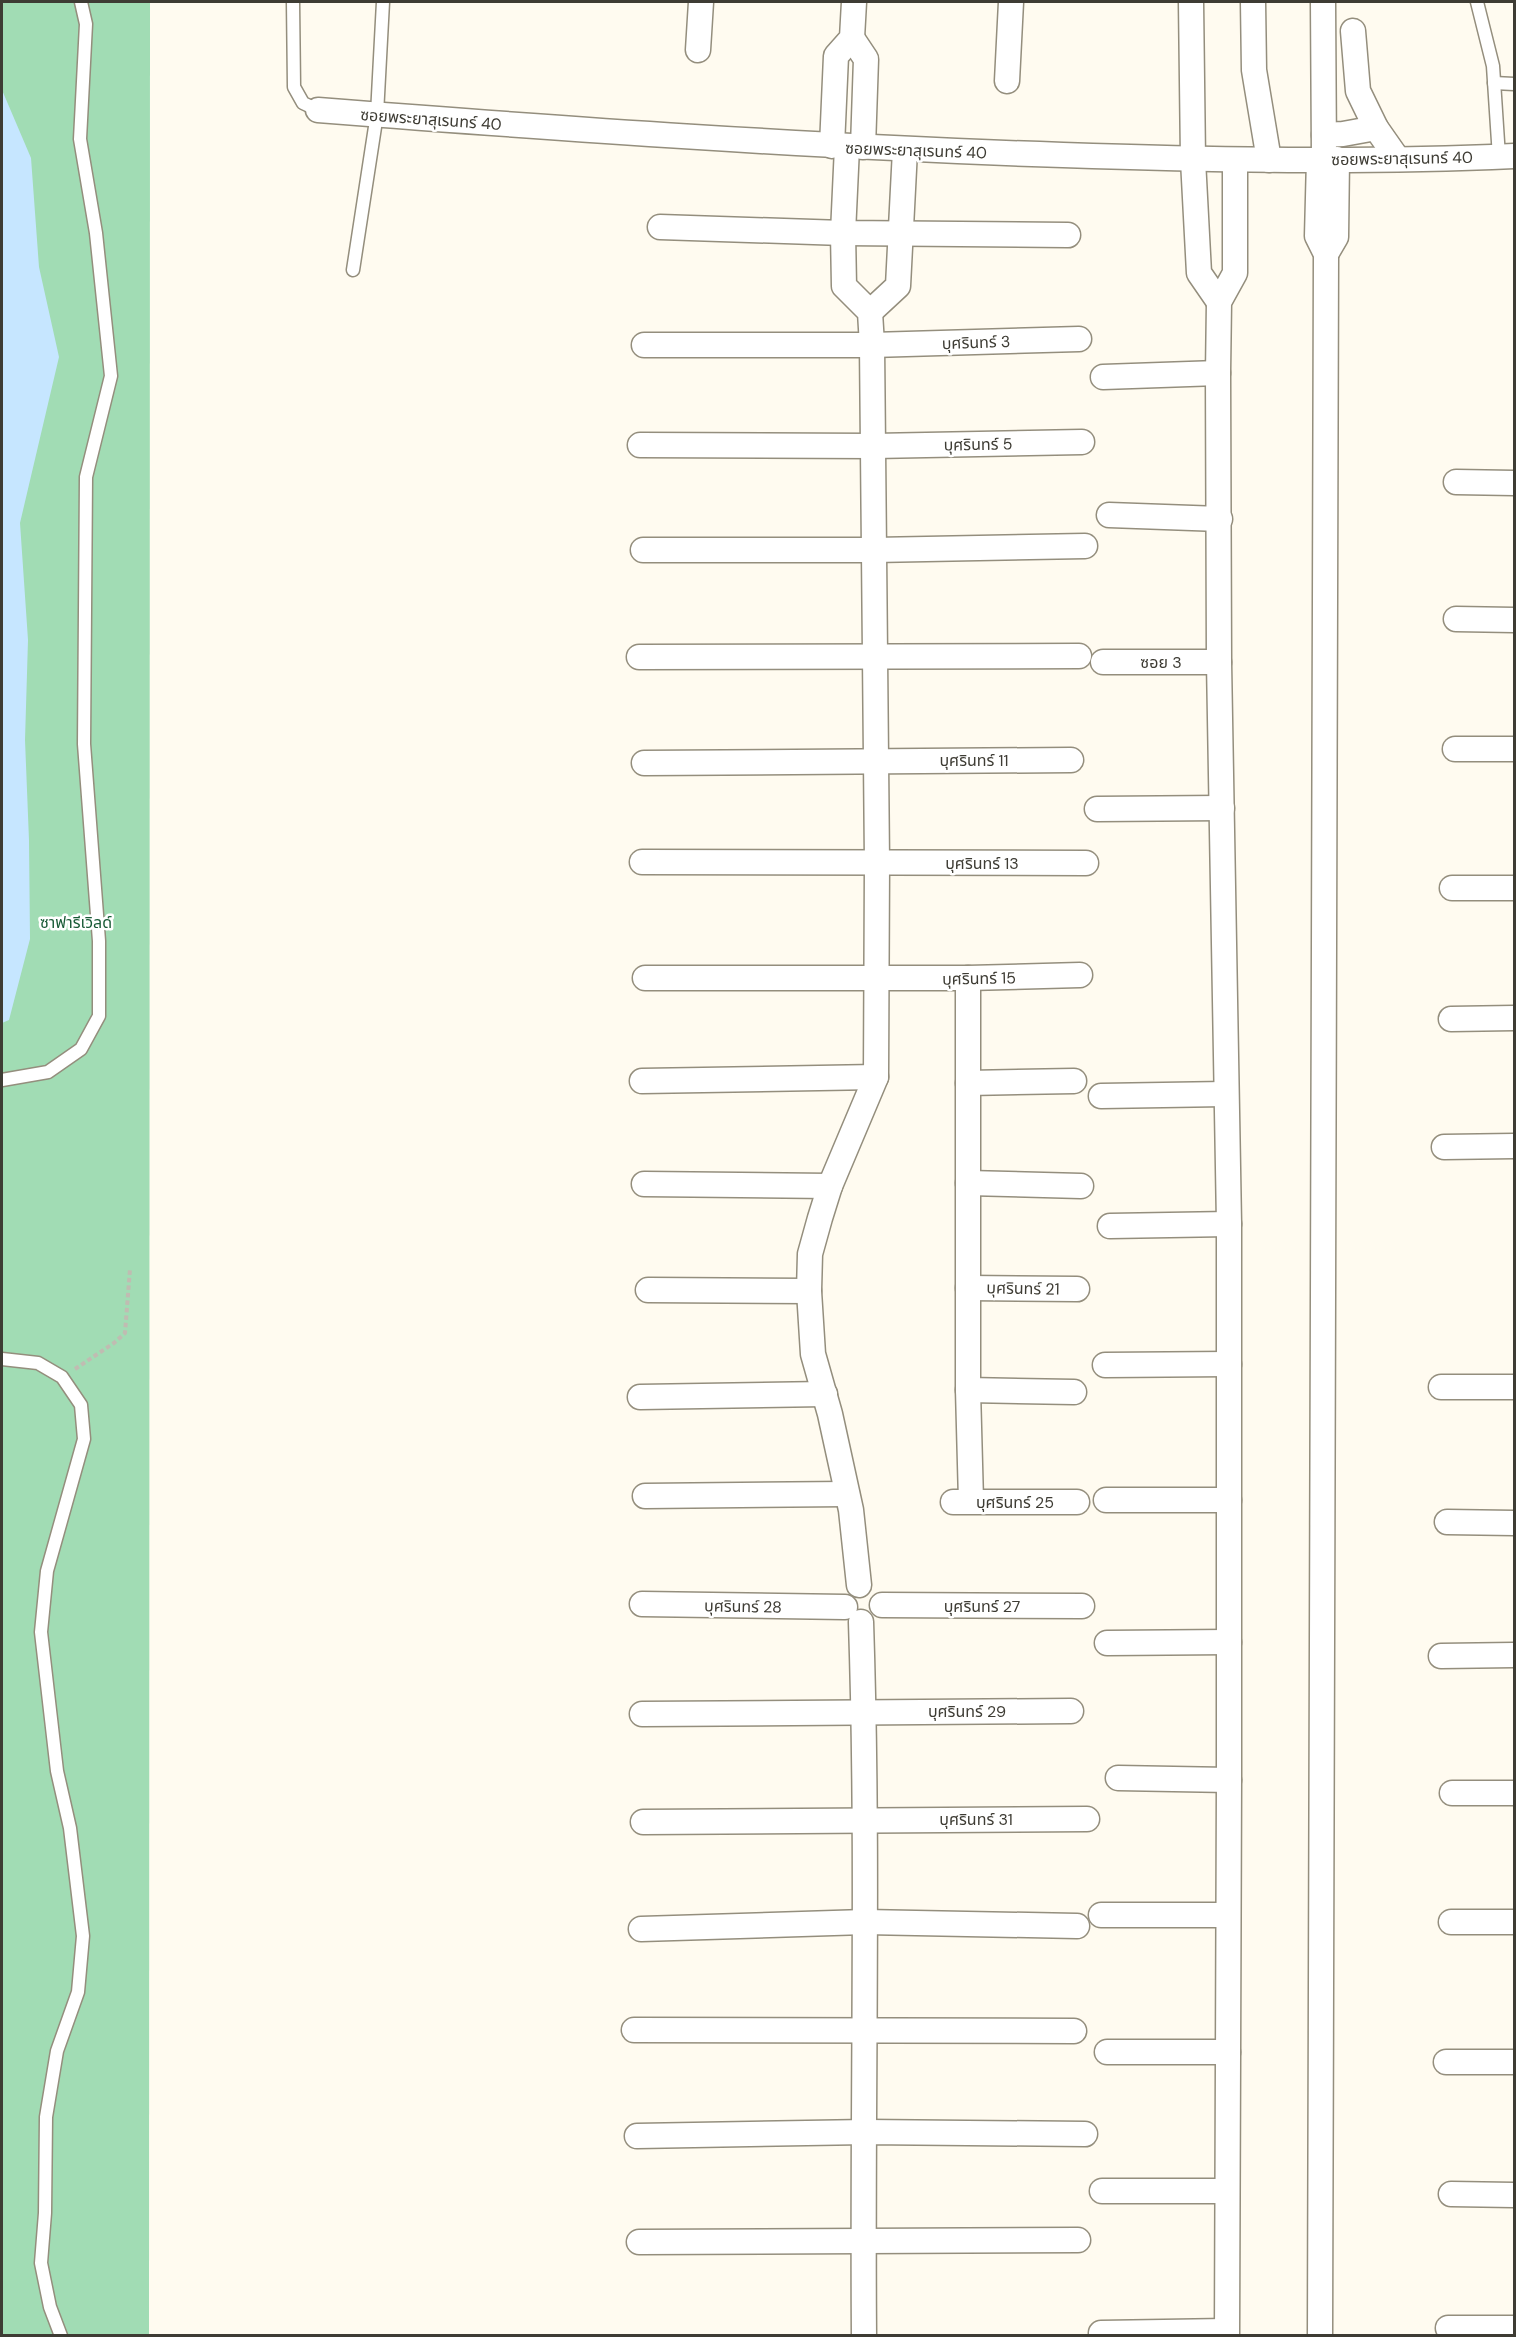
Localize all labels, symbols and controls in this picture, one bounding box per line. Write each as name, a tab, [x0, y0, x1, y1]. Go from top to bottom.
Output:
street label: ซอยพระยาสุเรนทร์ 40	[360, 104, 502, 135]
street label: ซอยพระยาสุเรนทร์ 40	[845, 138, 987, 163]
street label: ซอยพระยาสุเรนทร์ 40	[1331, 147, 1473, 170]
street label: บุศรินทร์ 3	[941, 331, 1011, 354]
street label: บุศรินทร์ 5	[943, 433, 1013, 456]
street label: ซอย 3	[1140, 652, 1182, 673]
street label: บุศรินทร์ 11	[939, 750, 1009, 771]
street label: บุศรินทร์ 13	[945, 853, 1019, 874]
park label: ซาฟารีเวิลด์	[40, 912, 112, 933]
street label: บุศรินทร์ 15	[942, 967, 1016, 990]
street label: บุศรินทร์ 21	[986, 1277, 1060, 1300]
street label: บุศรินทร์ 25	[976, 1492, 1054, 1513]
street label: บุศรินทร์ 28	[704, 1595, 782, 1618]
street label: บุศรินทร์ 27	[944, 1596, 1020, 1617]
street label: บุศรินทร์ 29	[928, 1701, 1006, 1722]
street label: บุศรินทร์ 31	[939, 1809, 1013, 1830]

